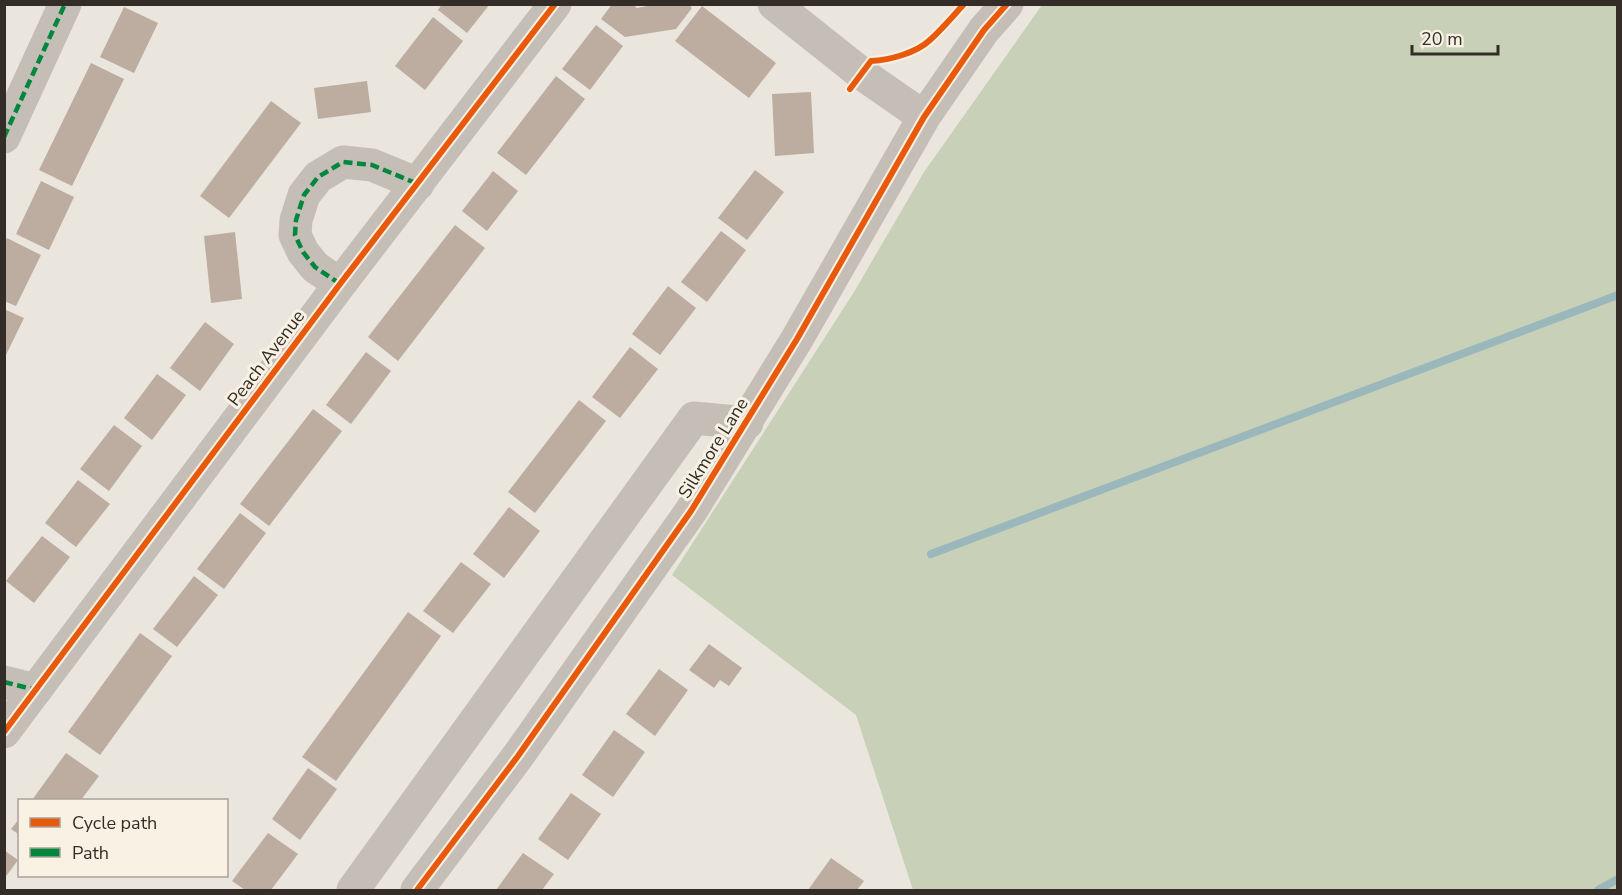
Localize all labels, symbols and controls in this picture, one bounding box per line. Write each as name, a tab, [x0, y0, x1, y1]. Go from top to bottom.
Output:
scale bar	[1412, 18, 1498, 56]
text: 20 m	[1421, 27, 1463, 51]
street label: Peach Avenue	[222, 305, 310, 411]
street label: Silkmore Lane	[672, 393, 754, 503]
legend	[18, 799, 228, 877]
text: Cycle path	[72, 811, 157, 835]
text: Path	[72, 841, 109, 865]

